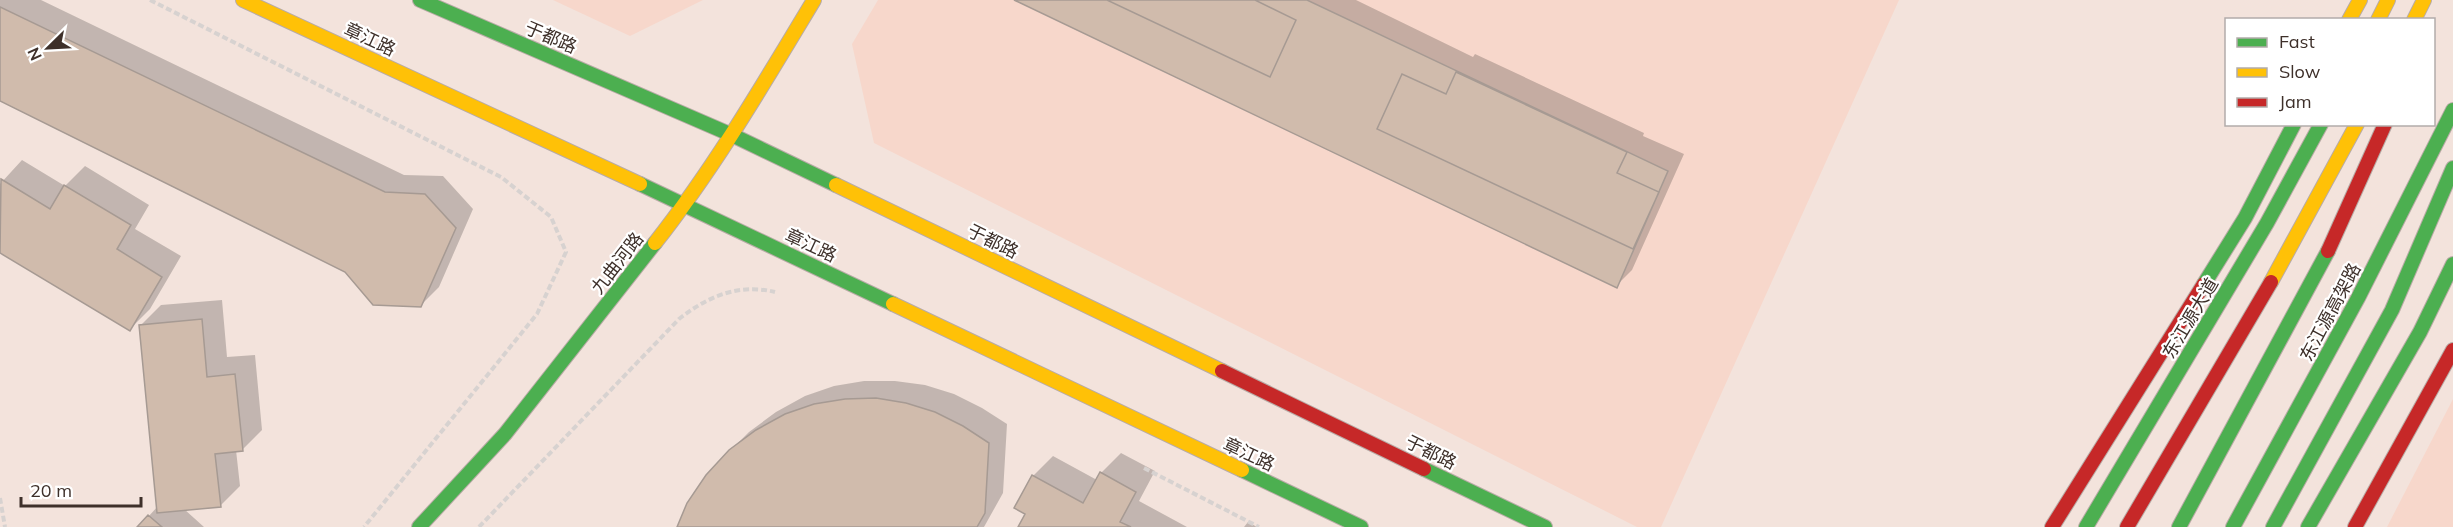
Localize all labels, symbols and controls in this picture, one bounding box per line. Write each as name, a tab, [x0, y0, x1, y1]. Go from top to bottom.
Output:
street label: 于都路	[522, 16, 580, 58]
street label: 章江路	[341, 17, 399, 61]
north arrow	[18, 18, 78, 78]
legend	[2225, 18, 2435, 126]
text: Fast	[2279, 30, 2315, 53]
text: N	[23, 45, 46, 64]
text: Slow	[2279, 60, 2321, 83]
text: Jam	[2279, 90, 2312, 113]
street label: 于都路	[964, 219, 1022, 263]
street label: 章江路	[782, 223, 840, 267]
street label: 九曲河路	[586, 228, 648, 298]
street label: 东江源高架路	[2294, 259, 2366, 365]
street label: 东江源大道	[2157, 274, 2223, 362]
street label: 于都路	[1402, 430, 1460, 474]
street label: 章江路	[1220, 432, 1278, 476]
scale bar	[21, 470, 141, 508]
text: 20 m	[30, 479, 72, 502]

